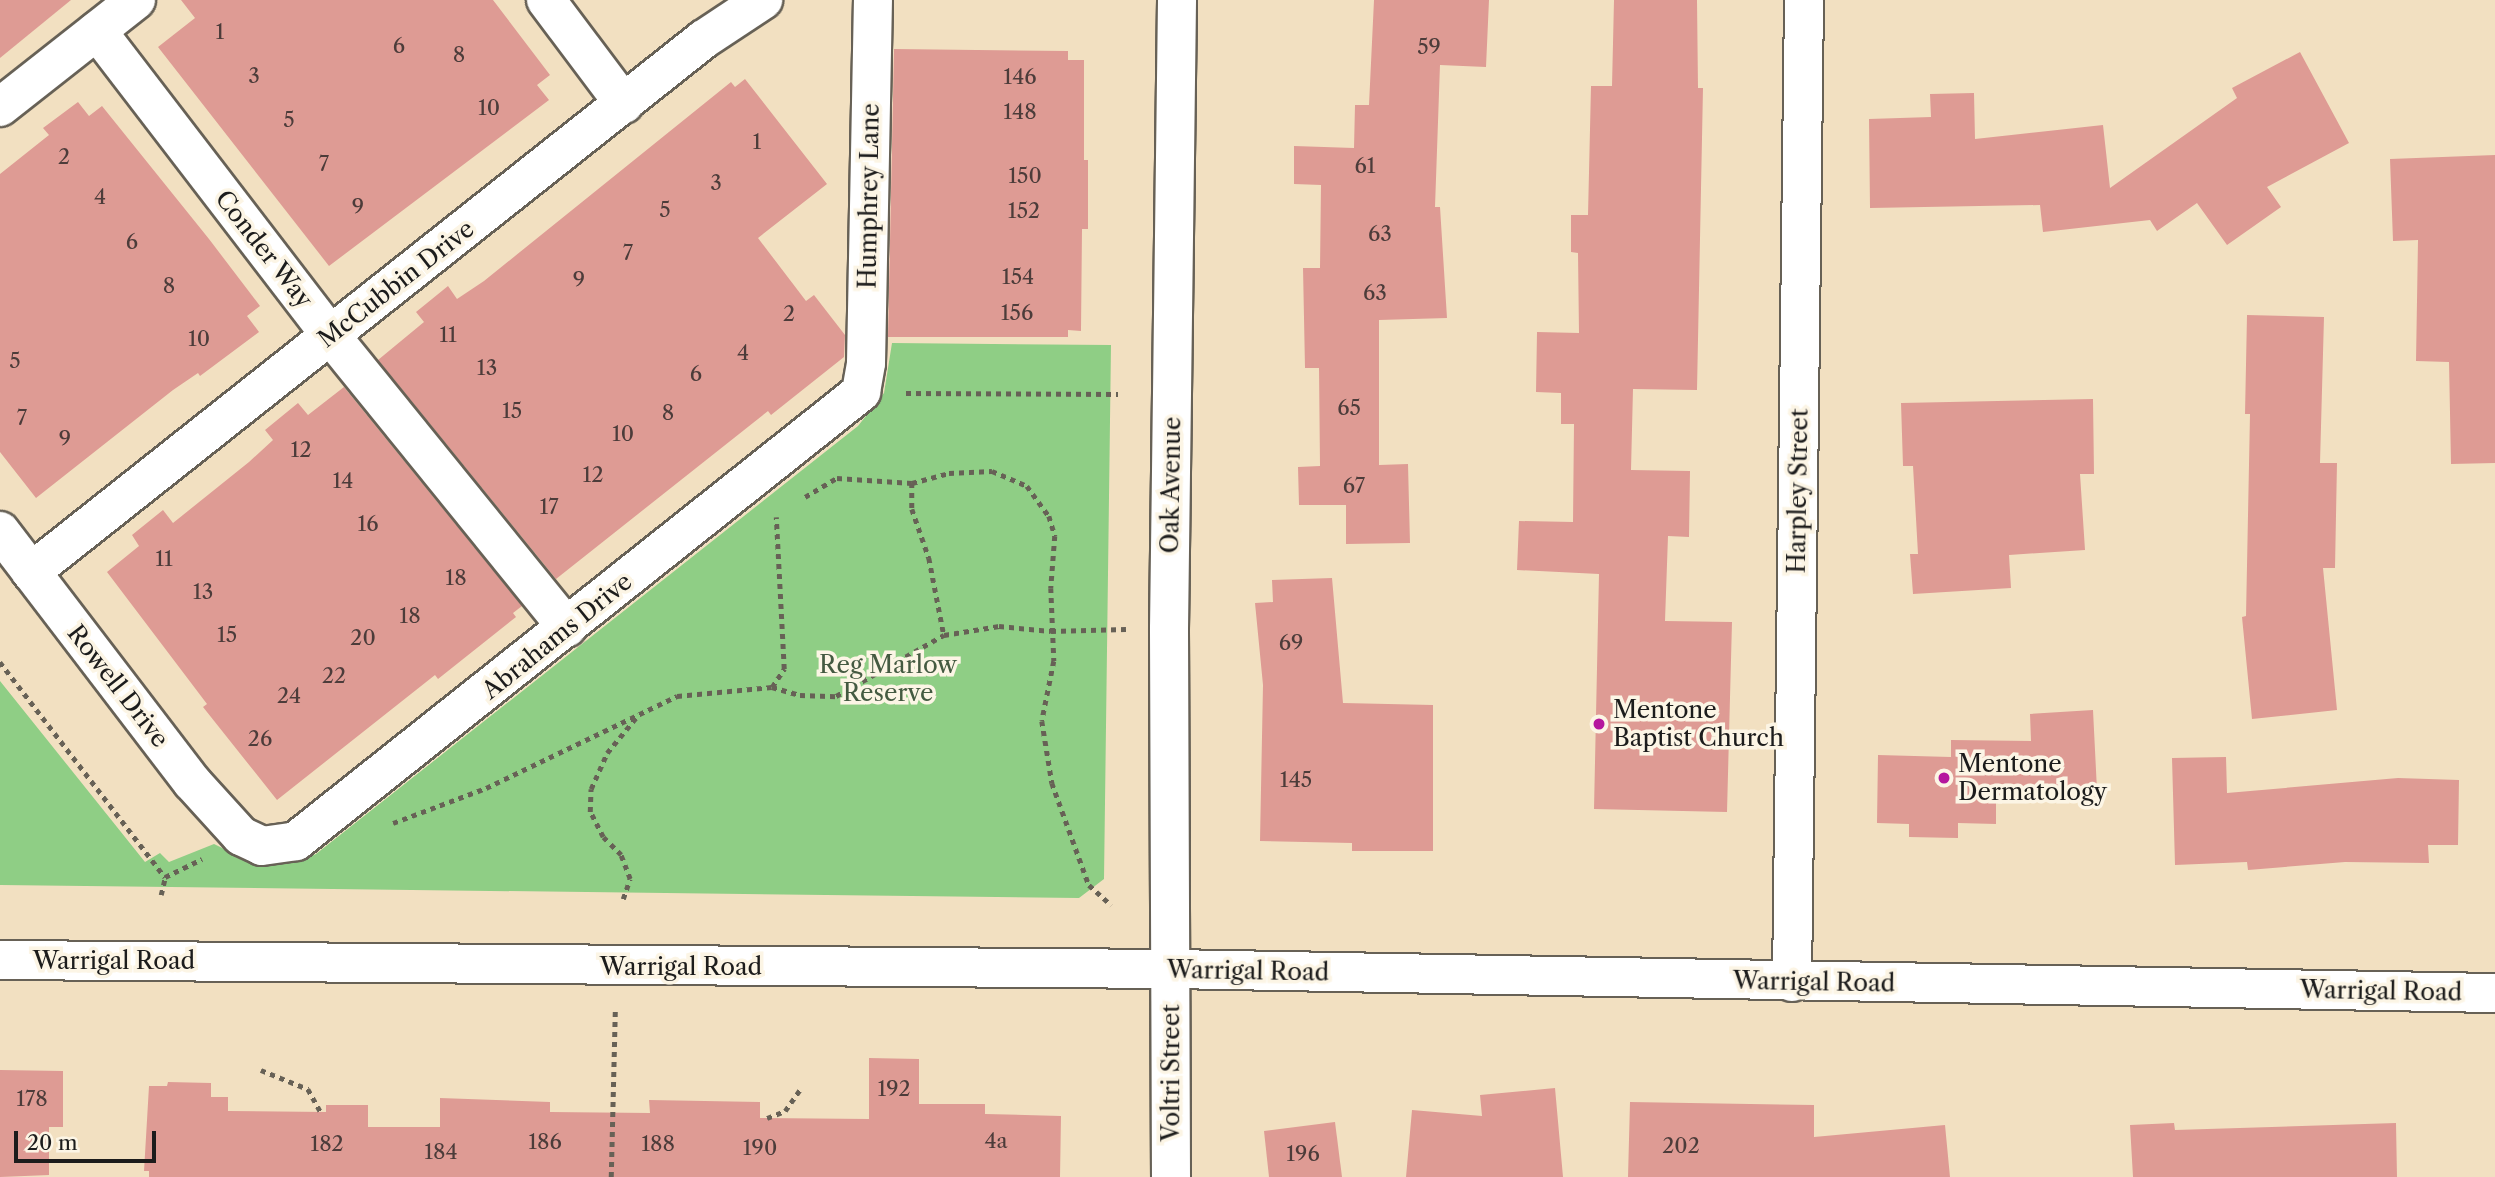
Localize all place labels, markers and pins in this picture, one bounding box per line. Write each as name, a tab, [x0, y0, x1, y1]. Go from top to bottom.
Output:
place label: Mentone Baptist Church	[1613, 696, 1784, 752]
marker: Mentone Baptist Church	[1591, 716, 1607, 732]
place label: Mentone Dermatology	[1958, 750, 2107, 806]
marker: Mentone Dermatology	[1936, 770, 1952, 786]

